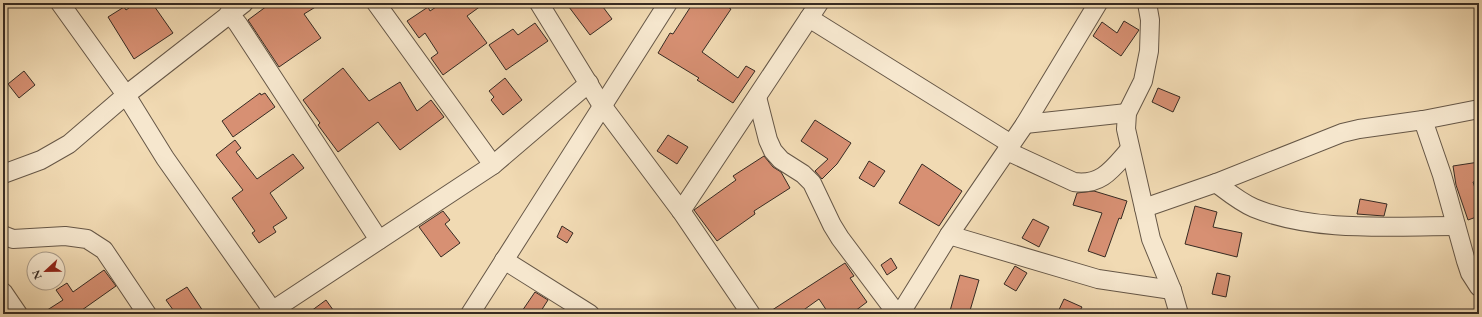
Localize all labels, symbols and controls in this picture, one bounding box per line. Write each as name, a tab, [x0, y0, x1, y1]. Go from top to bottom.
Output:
north arrow	[26, 251, 66, 291]
text: N	[29, 268, 45, 281]

